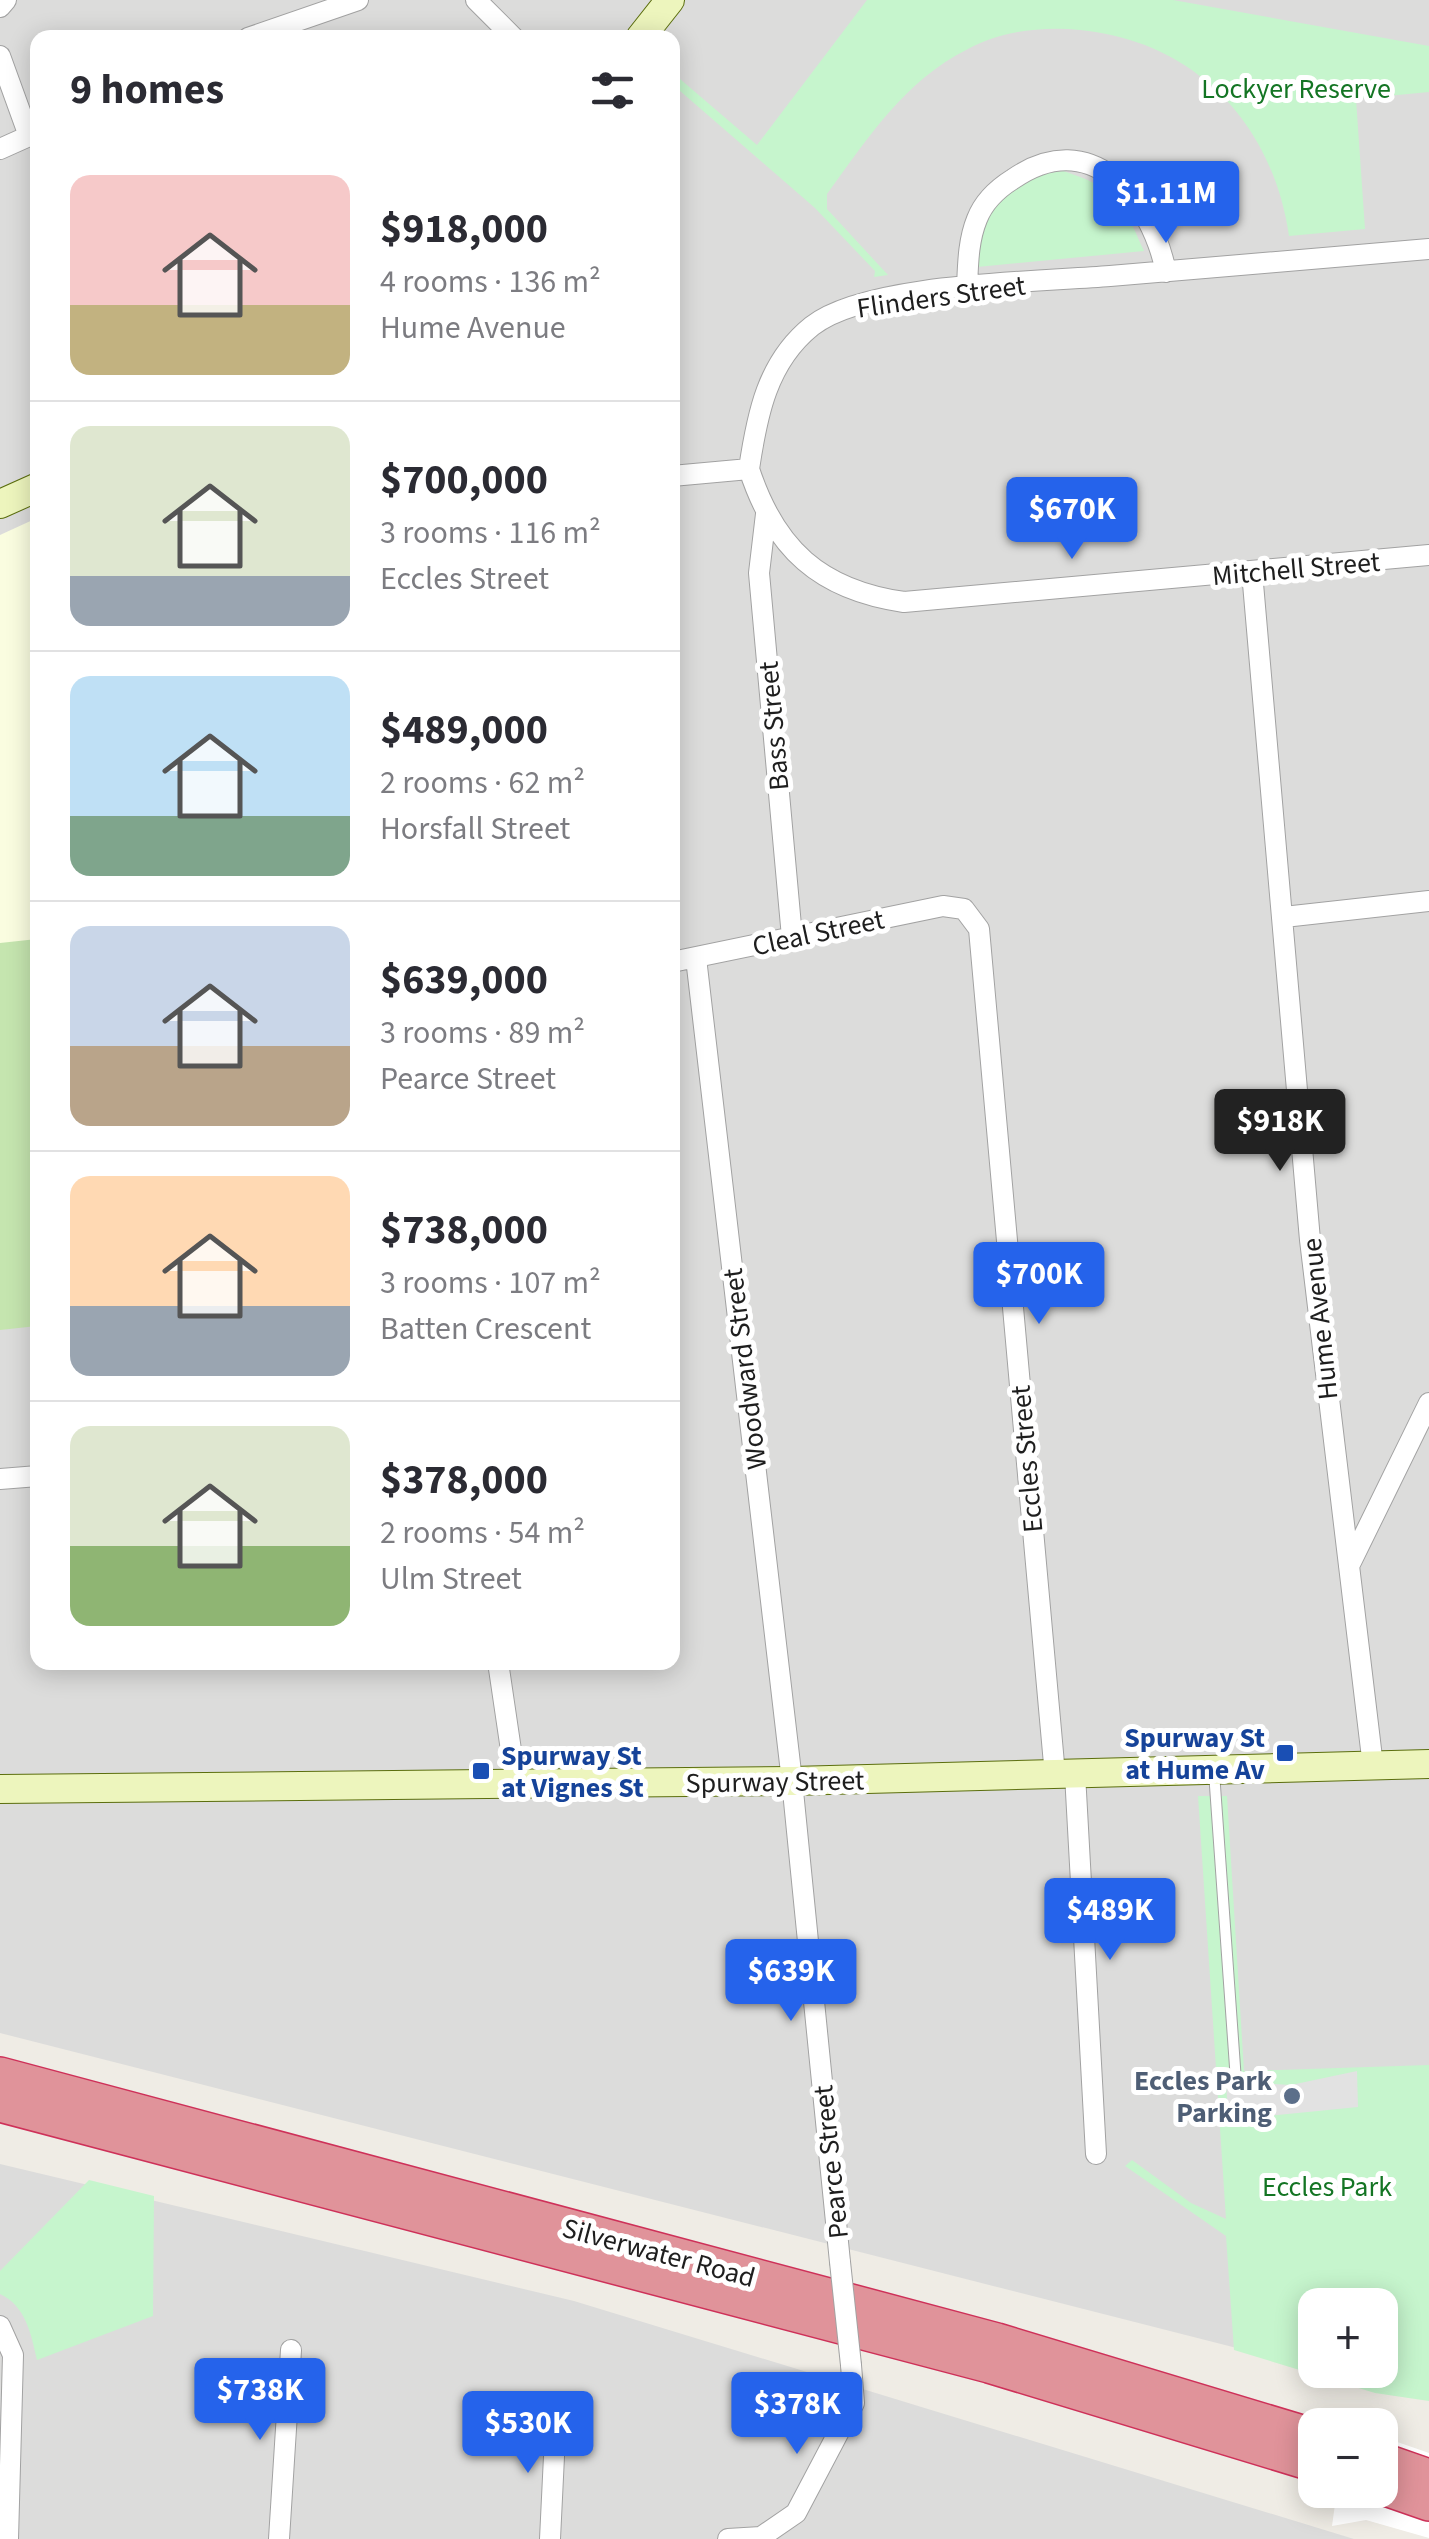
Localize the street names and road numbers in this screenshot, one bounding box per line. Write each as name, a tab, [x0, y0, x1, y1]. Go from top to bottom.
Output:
street label: Flinders Street	[854, 265, 1028, 329]
street label: Mitchell Street	[1211, 542, 1382, 596]
street label: Bass Street	[748, 659, 800, 792]
street label: Cleal Street	[749, 899, 888, 966]
street label: Hume Avenue	[1292, 1236, 1348, 1402]
street label: Woodward Street	[713, 1265, 777, 1472]
street label: Eccles Street	[1001, 1383, 1053, 1534]
street label: Spurway Street	[685, 1760, 865, 1804]
street label: Pearce Street	[803, 2083, 859, 2241]
street label: Silverwater Road	[558, 2208, 760, 2298]

